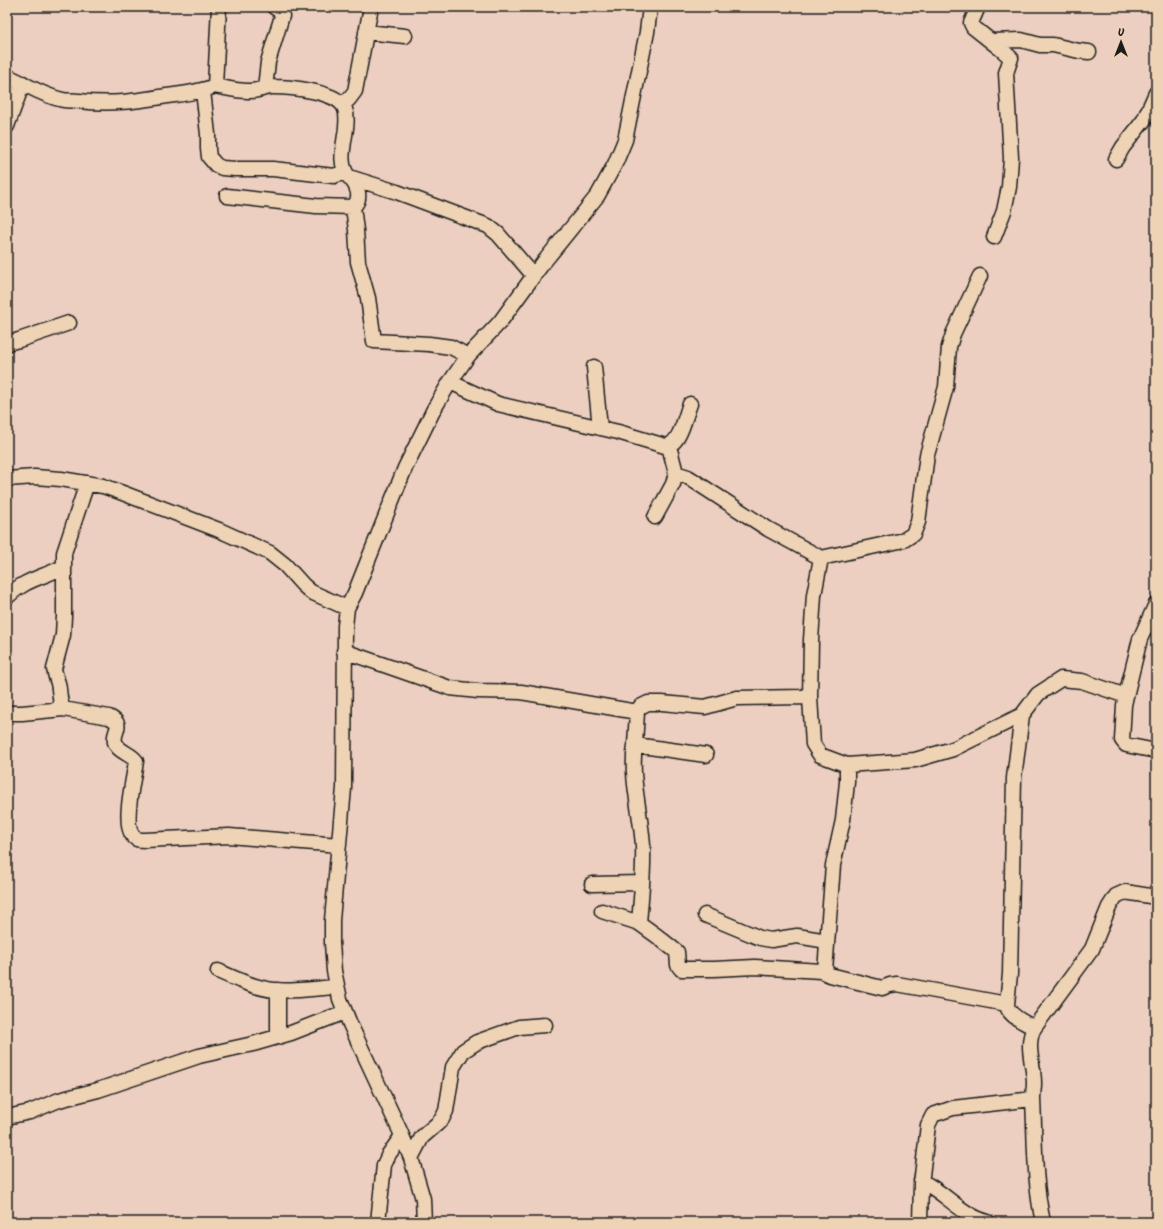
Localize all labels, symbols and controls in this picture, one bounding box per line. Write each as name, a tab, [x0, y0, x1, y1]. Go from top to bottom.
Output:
north arrow	[1101, 22, 1141, 62]
text: U	[1118, 24, 1125, 42]

